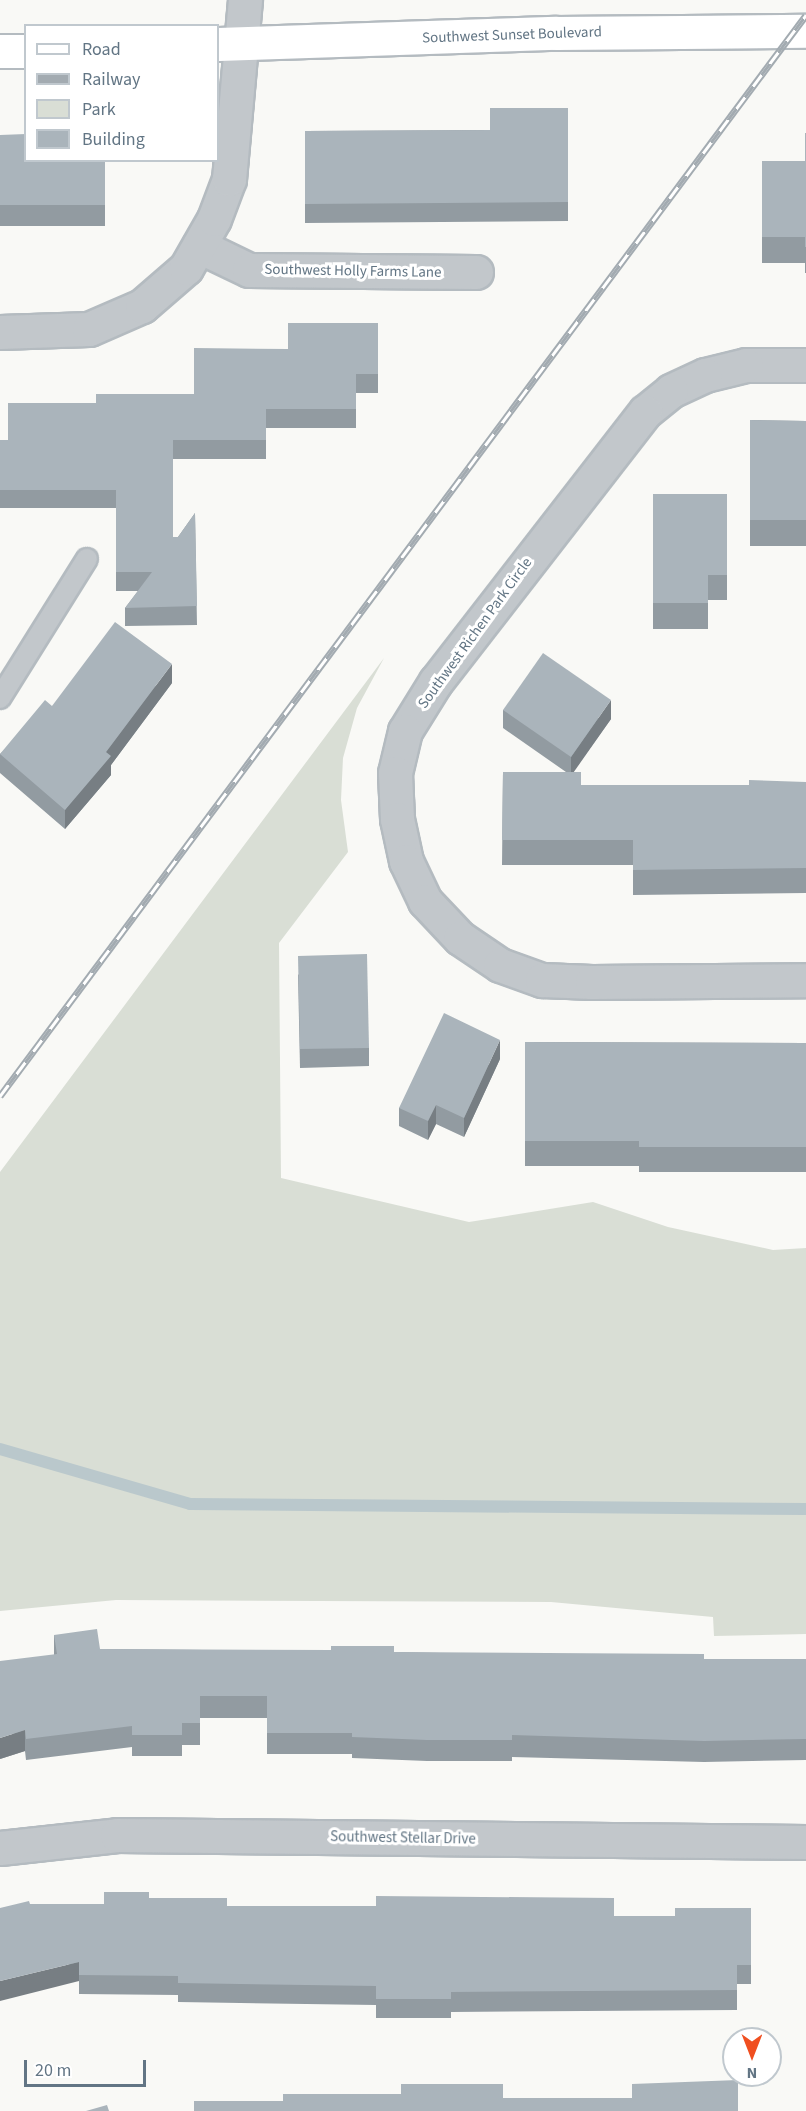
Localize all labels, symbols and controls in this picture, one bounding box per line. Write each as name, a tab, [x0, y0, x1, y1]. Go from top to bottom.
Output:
street label: Southwest Sunset Boulevard	[422, 23, 602, 47]
legend	[24, 24, 219, 162]
text: Road	[82, 37, 121, 62]
text: Railway	[82, 67, 141, 92]
text: Park	[82, 97, 116, 122]
text: Building	[82, 127, 145, 152]
street label: Southwest Holly Farms Lane	[264, 260, 442, 282]
street label: Southwest Richen Park Circle	[414, 554, 536, 712]
street label: Southwest Stellar Drive	[330, 1828, 476, 1848]
north arrow	[722, 2027, 782, 2087]
scale bar	[27, 2048, 148, 2086]
text: 20 m	[35, 2058, 71, 2083]
text: N	[747, 2062, 757, 2084]

